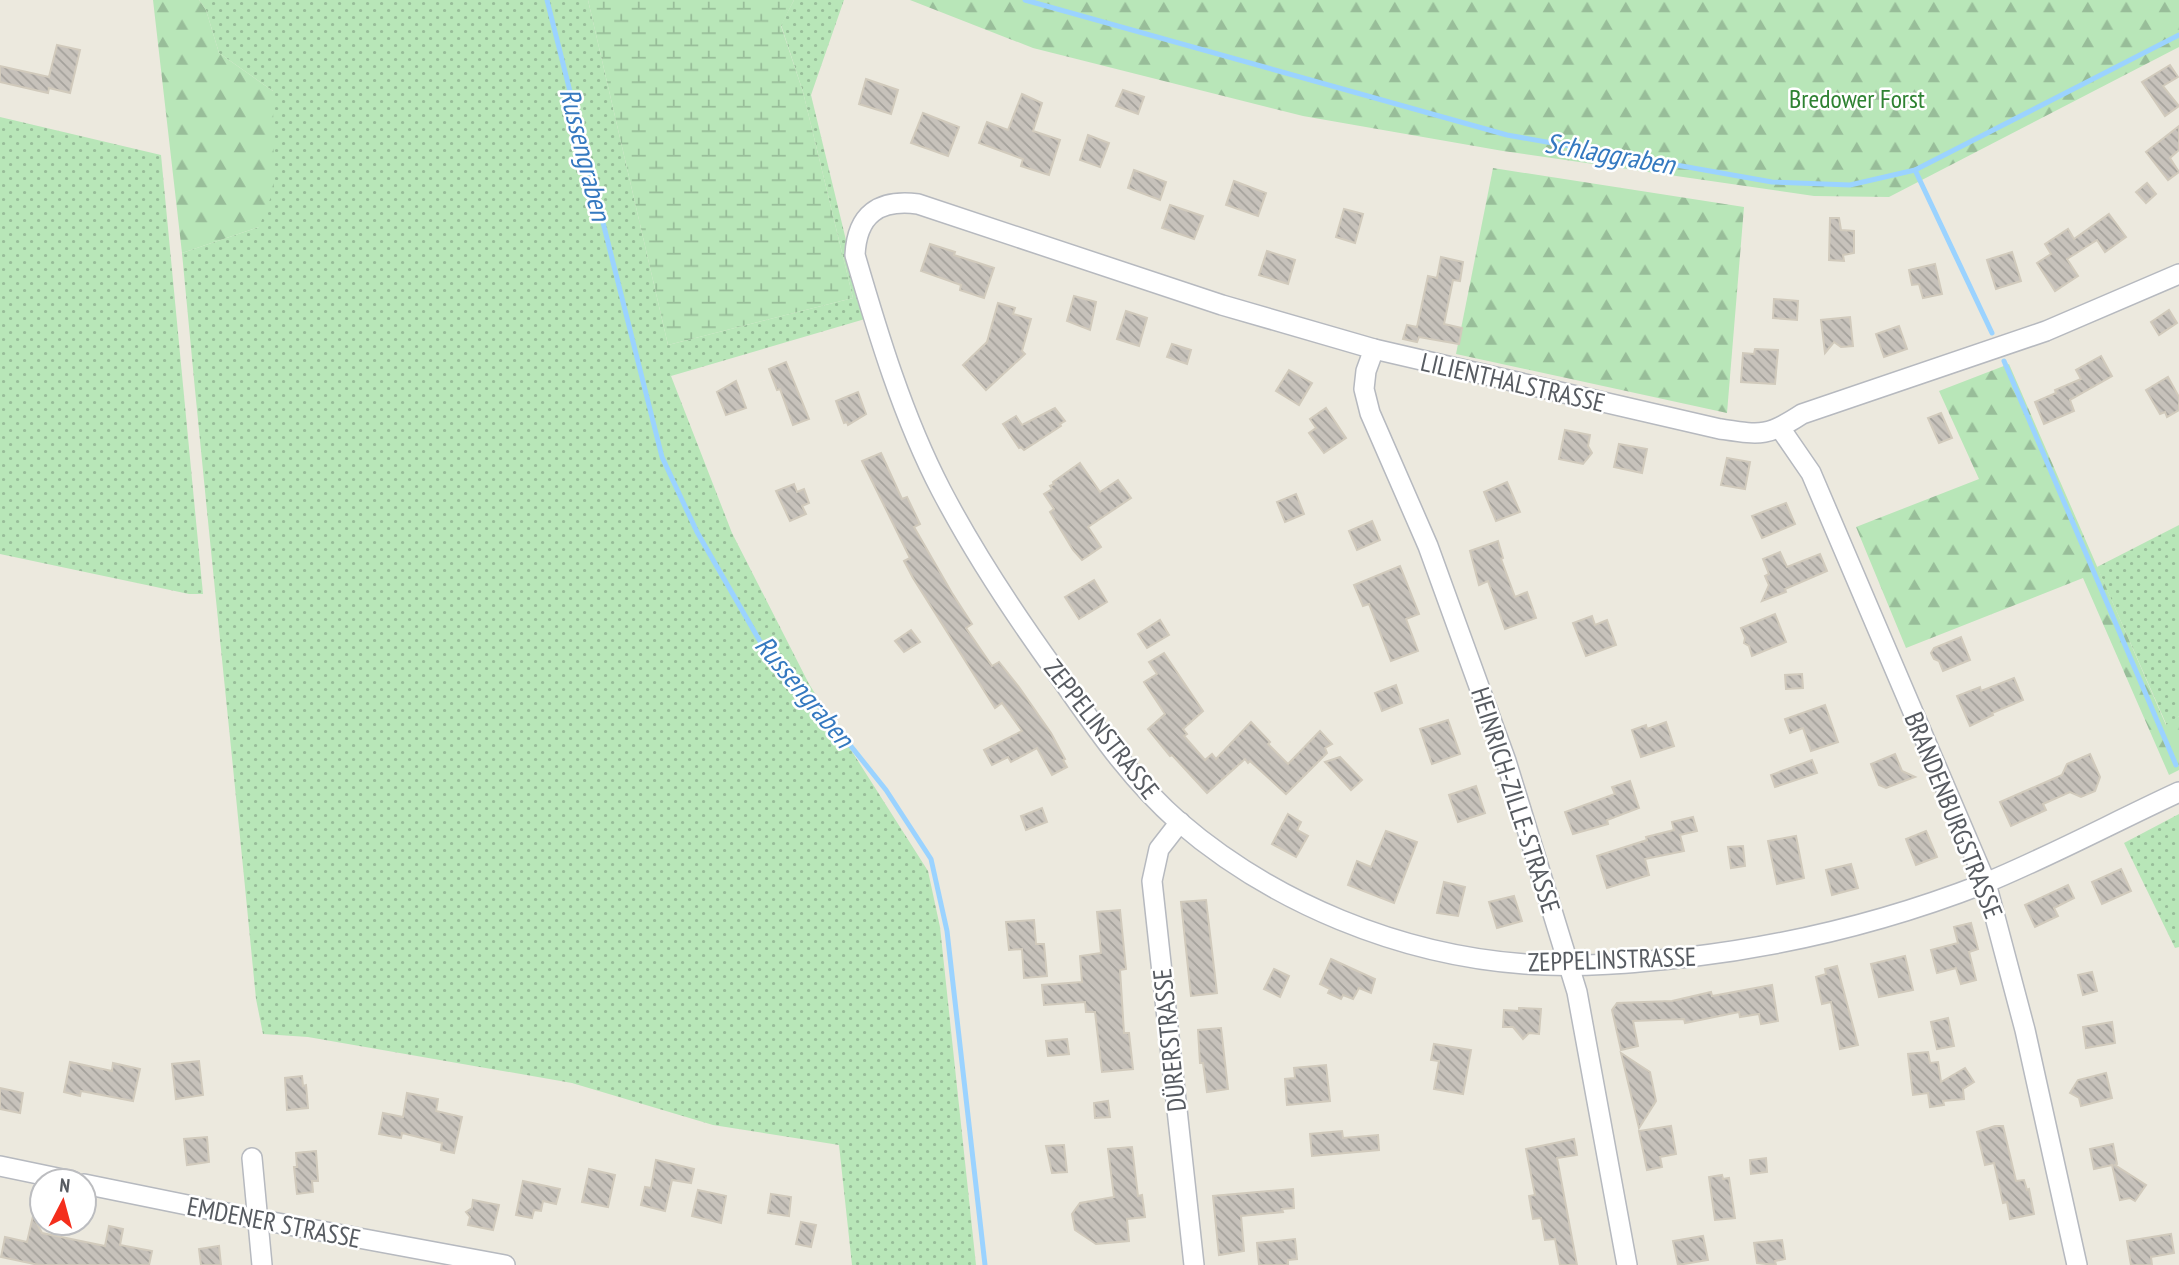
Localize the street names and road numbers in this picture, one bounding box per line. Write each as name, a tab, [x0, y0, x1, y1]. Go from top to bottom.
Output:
street label: LILIENTHALSTRASSE	[1418, 345, 1608, 419]
street label: ZEPPELINSTRASSE	[1037, 653, 1167, 805]
street label: HEINRICH-ZILLE-STRASSE	[1464, 683, 1568, 917]
street label: BRANDENBURGSTRASSE	[1898, 707, 2010, 923]
street label: ZEPPELINSTRASSE	[1527, 940, 1697, 978]
street label: DÜRERSTRASSE	[1145, 967, 1193, 1113]
street label: EMDENER STRASSE	[184, 1189, 364, 1255]

